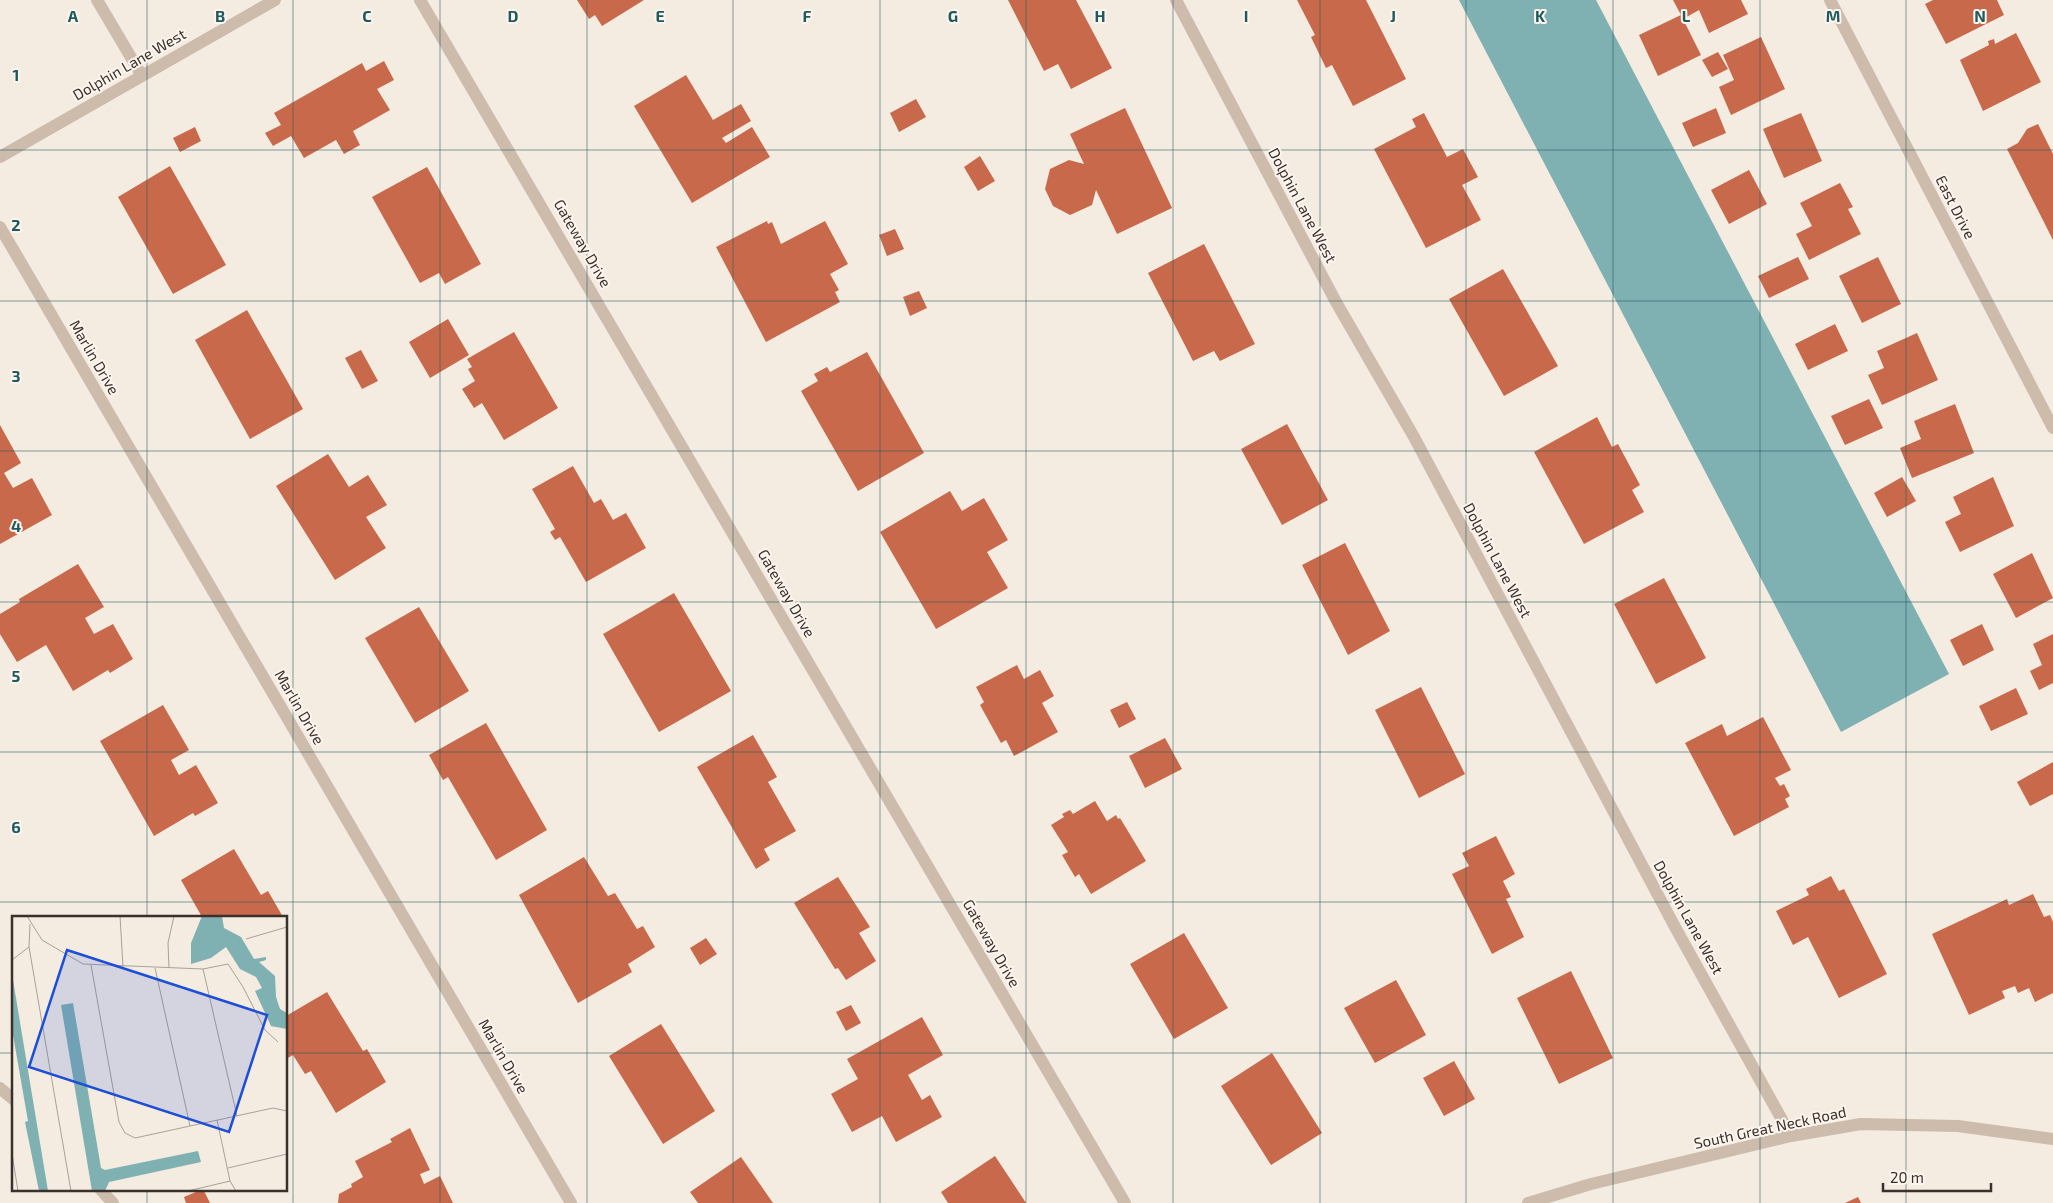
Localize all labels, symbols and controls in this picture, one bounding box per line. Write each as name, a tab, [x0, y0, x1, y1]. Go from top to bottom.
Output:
text: A	[68, 6, 79, 25]
text: B	[215, 6, 225, 25]
text: C	[362, 6, 372, 25]
text: D	[508, 6, 519, 25]
text: E	[655, 6, 665, 25]
text: F	[803, 6, 812, 25]
text: G	[948, 6, 958, 25]
text: H	[1094, 6, 1106, 25]
text: I	[1244, 6, 1248, 25]
text: J	[1390, 6, 1396, 25]
text: K	[1535, 6, 1546, 25]
text: L	[1682, 6, 1691, 25]
text: M	[1826, 6, 1840, 25]
text: N	[1974, 6, 1986, 25]
street label: Dolphin Lane West	[69, 24, 189, 104]
text: 1	[13, 65, 19, 84]
street label: Dolphin Lane West	[1265, 145, 1341, 266]
street label: East Drive	[1932, 172, 1980, 242]
street label: Gateway Drive	[551, 196, 615, 290]
text: 2	[11, 215, 21, 234]
street label: Marlin Drive	[66, 316, 124, 398]
text: 3	[11, 366, 21, 385]
street label: Dolphin Lane West	[1460, 500, 1536, 621]
text: 4	[11, 516, 21, 535]
street label: Gateway Drive	[755, 546, 819, 640]
text: 5	[12, 666, 21, 685]
street label: Marlin Drive	[271, 666, 329, 748]
text: 6	[11, 817, 21, 836]
street label: Dolphin Lane West	[1650, 857, 1728, 977]
street label: Gateway Drive	[960, 896, 1024, 990]
inset map	[12, 916, 288, 1190]
street label: Marlin Drive	[475, 1015, 533, 1097]
street label: South Great Neck Road	[1692, 1102, 1848, 1152]
scale bar	[1883, 1160, 1990, 1192]
text: 20 m	[1890, 1168, 1924, 1186]

